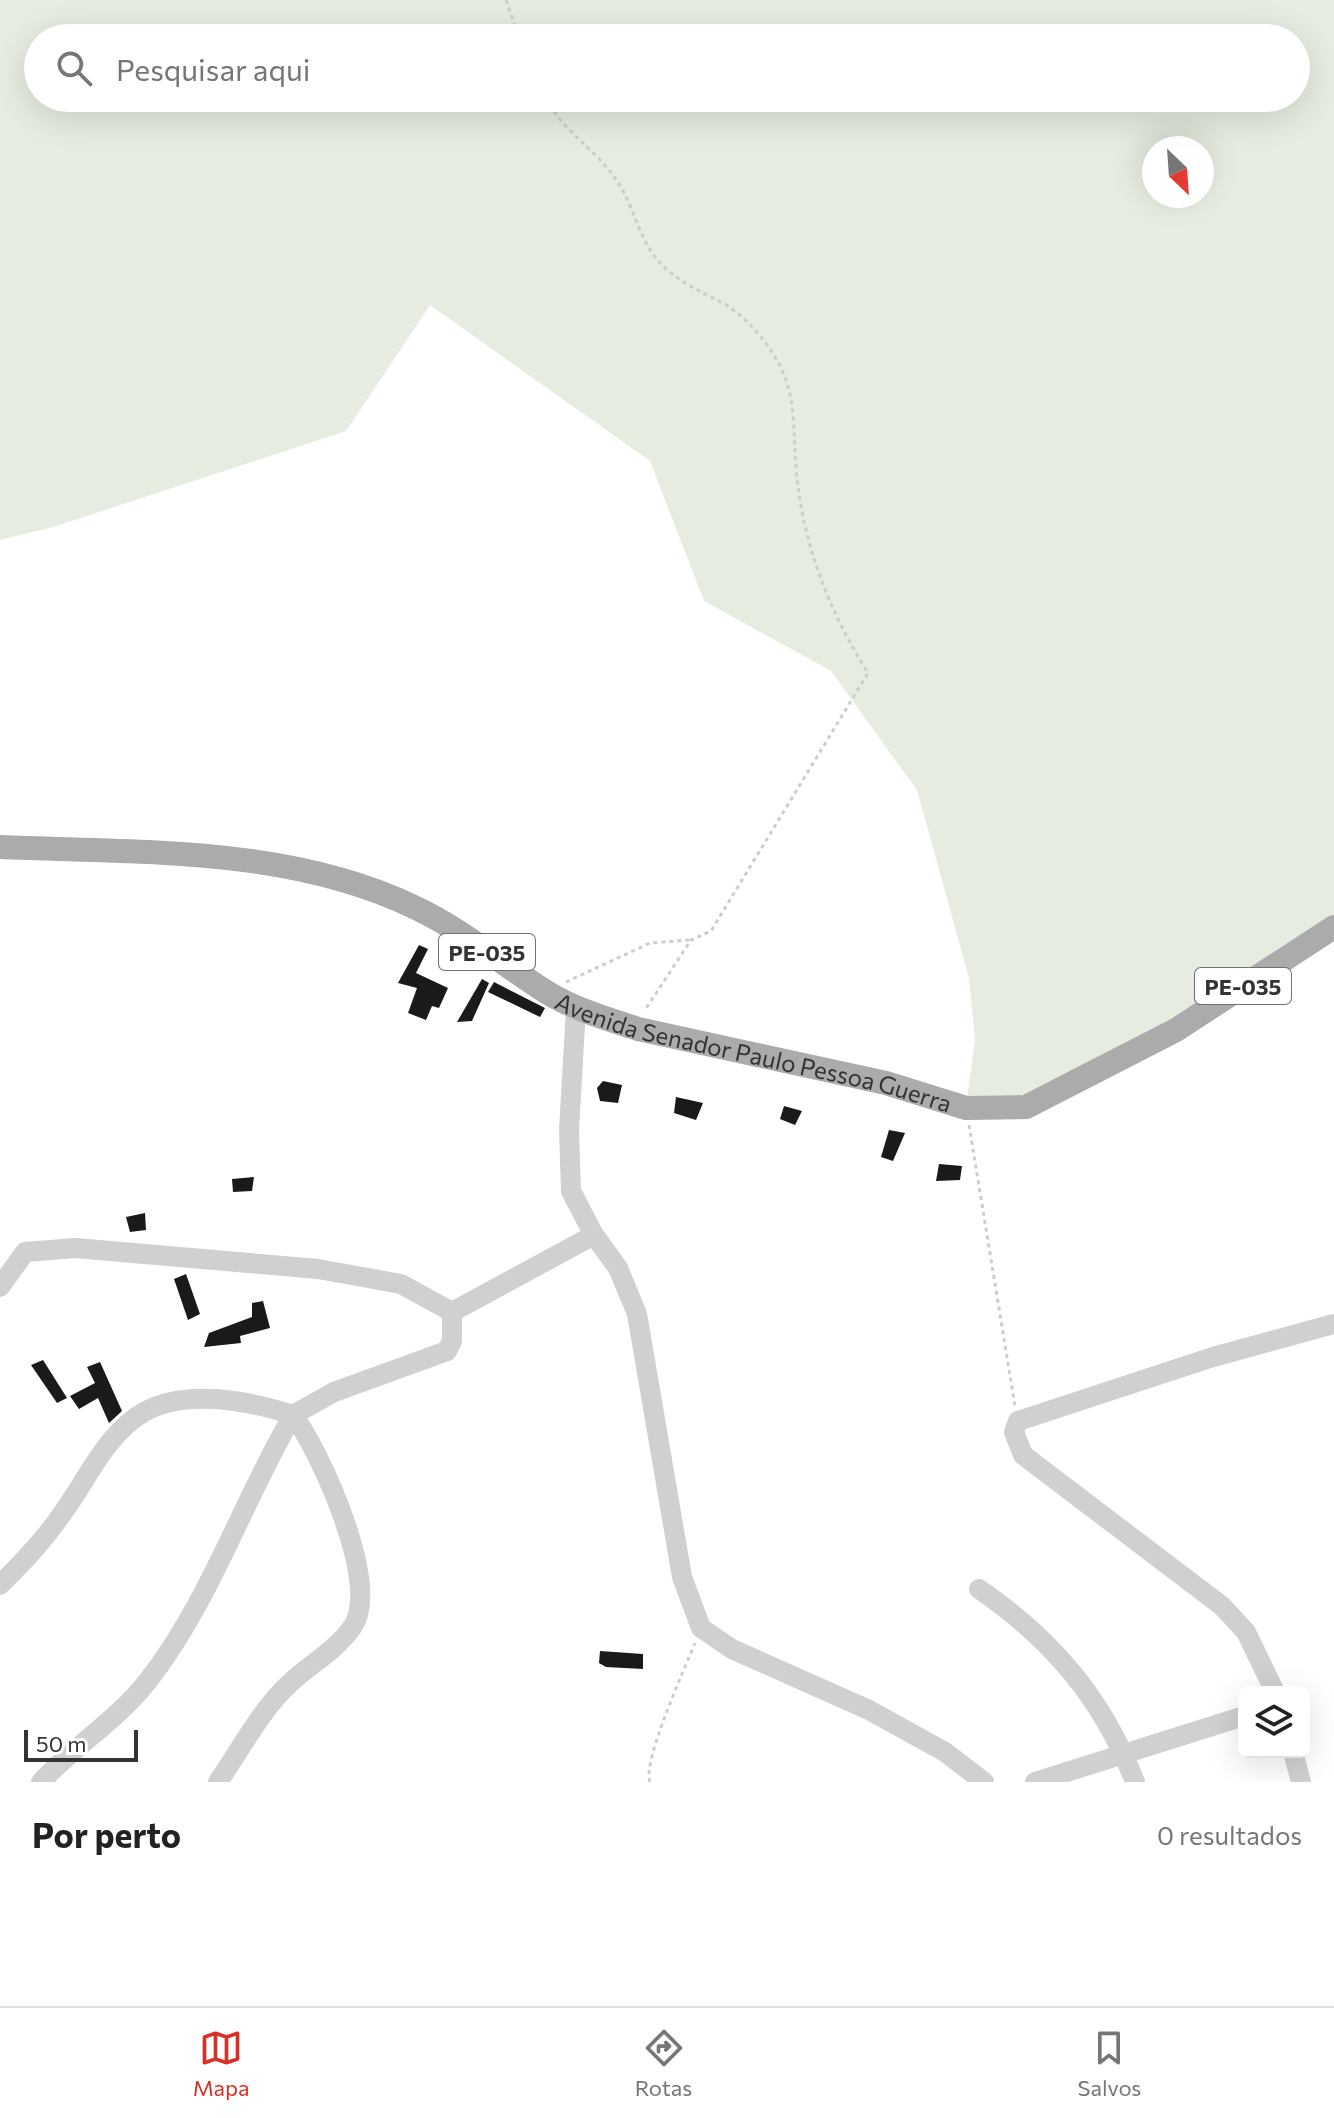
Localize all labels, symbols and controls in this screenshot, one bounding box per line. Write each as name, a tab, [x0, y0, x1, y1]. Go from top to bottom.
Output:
search box	[24, 24, 1310, 112]
icon: search	[52, 46, 96, 90]
text: Pesquisar aqui	[116, 50, 311, 87]
north arrow	[1142, 136, 1214, 208]
road number: PE-035	[439, 934, 535, 970]
road number: PE-035	[1195, 968, 1291, 1004]
street label: Avenida Senador Paulo Pessoa Guerra	[551, 985, 956, 1117]
map controls	[1238, 1686, 1310, 1758]
button: layers	[1238, 1686, 1310, 1758]
scale bar	[24, 1726, 138, 1762]
text: 50 m	[36, 1730, 86, 1757]
text: Por perto	[32, 1813, 181, 1855]
text: 0 resultados	[1157, 1819, 1302, 1850]
tab: Mapa	[193, 2026, 250, 2101]
tab: Rotas	[635, 2026, 692, 2101]
tab: Salvos	[1078, 2026, 1141, 2101]

